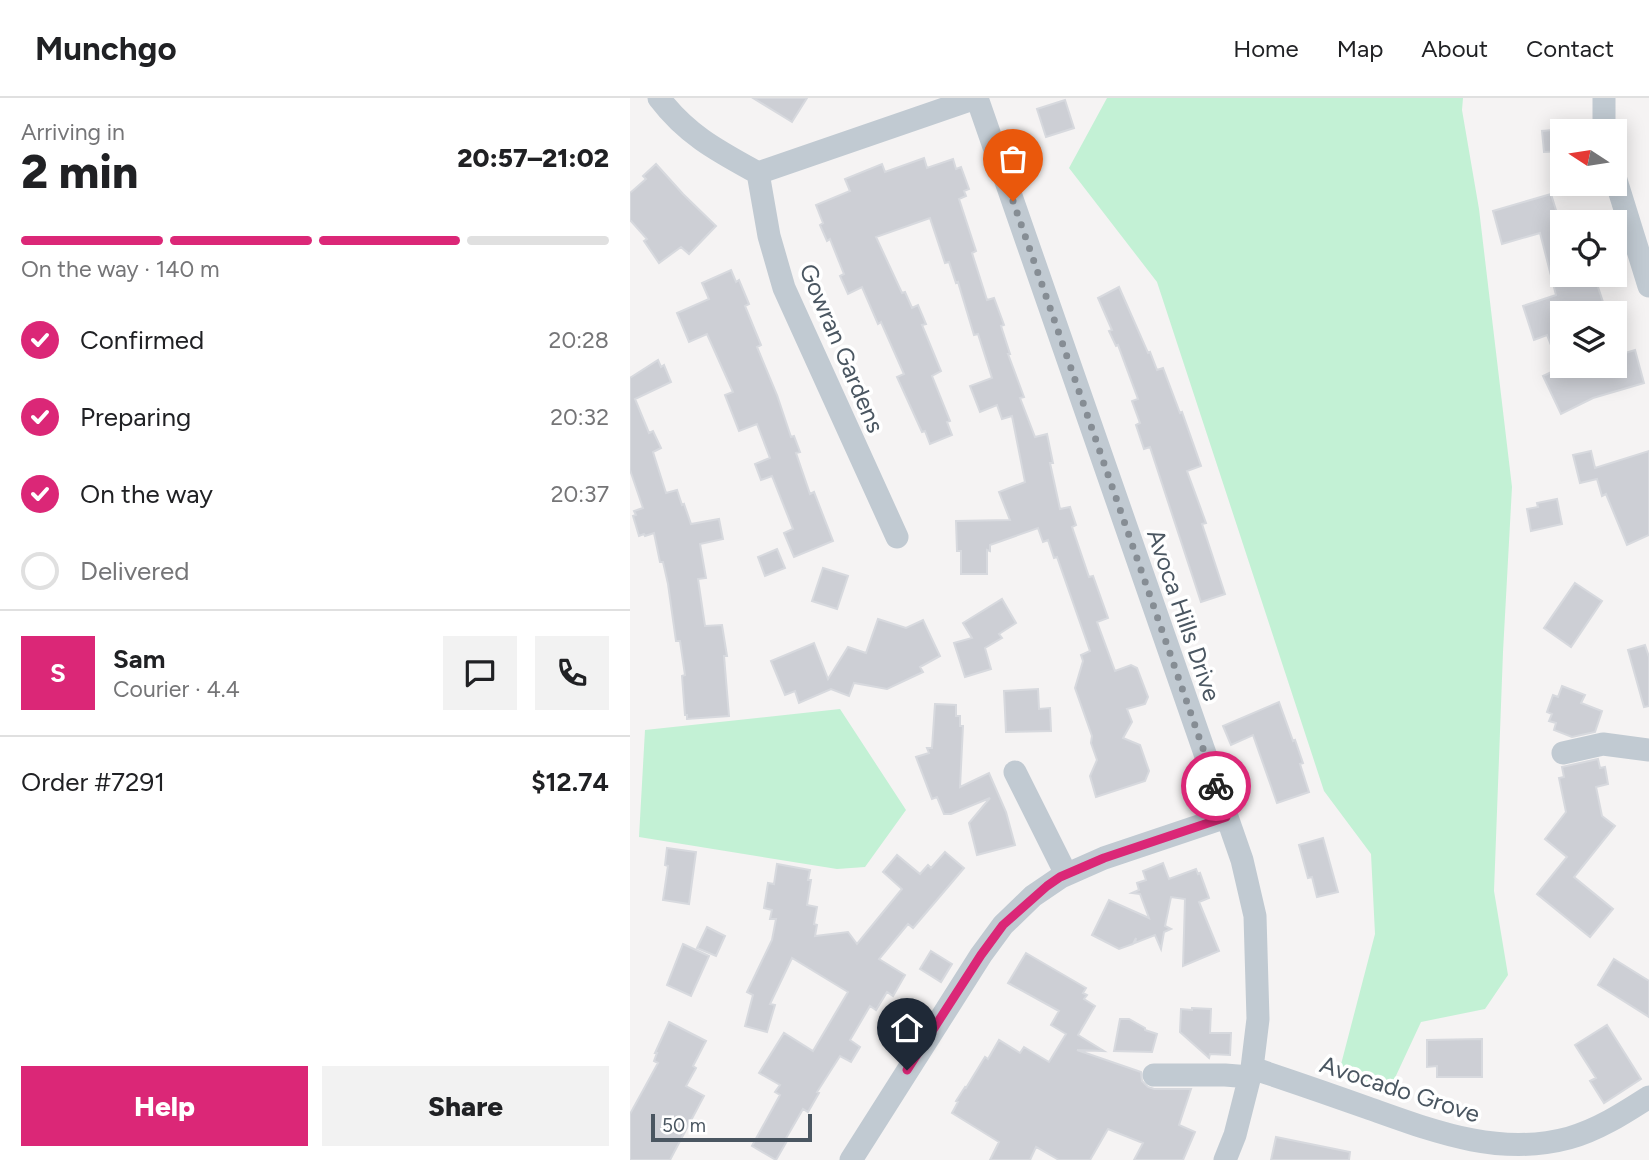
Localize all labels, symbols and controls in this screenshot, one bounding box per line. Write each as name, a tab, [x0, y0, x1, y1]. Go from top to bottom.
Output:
text: Munchgo	[35, 29, 177, 68]
text: Home	[1233, 34, 1299, 63]
text: Map	[1337, 34, 1383, 63]
text: About	[1421, 34, 1488, 63]
text: Contact	[1526, 34, 1614, 63]
text: Arriving in	[21, 118, 125, 146]
north arrow	[1550, 119, 1628, 196]
map controls	[1550, 119, 1627, 378]
pin	[983, 129, 1043, 201]
icon: bag	[994, 140, 1032, 178]
text: 20:57–21:02	[457, 142, 609, 174]
text: 2 min	[21, 144, 138, 200]
button: locate	[1550, 210, 1627, 287]
text: On the way · 140 m	[21, 255, 220, 283]
street label: Gowran Gardens	[793, 259, 891, 437]
button: layers	[1550, 301, 1627, 378]
icon: check	[21, 321, 59, 359]
text: Confirmed	[80, 324, 204, 356]
text: 20:28	[549, 326, 609, 354]
icon: check	[21, 398, 59, 436]
text: Preparing	[80, 401, 191, 433]
text: 20:32	[550, 403, 609, 431]
icon: check	[21, 475, 59, 513]
text: On the way	[80, 478, 213, 510]
text: 20:37	[551, 480, 609, 508]
street label: Avoca Hills Drive	[1141, 525, 1227, 705]
text: Delivered	[80, 555, 189, 587]
button: chat	[443, 636, 517, 710]
button: phone	[535, 636, 609, 710]
text: Sam	[113, 643, 165, 675]
text: S	[50, 657, 66, 689]
text: Courier · 4.4	[113, 675, 240, 703]
courier	[1181, 751, 1251, 821]
text: Order #7291	[21, 766, 165, 798]
text: $12.74	[531, 766, 609, 798]
icon: bike	[1197, 767, 1235, 805]
pin	[877, 998, 937, 1070]
icon: home	[888, 1009, 926, 1047]
street label: Avocado Grove	[1316, 1049, 1484, 1129]
button: Help	[21, 1066, 308, 1146]
button: Share	[322, 1066, 609, 1146]
scale bar	[651, 1111, 812, 1143]
text: 50 m	[662, 1114, 706, 1137]

